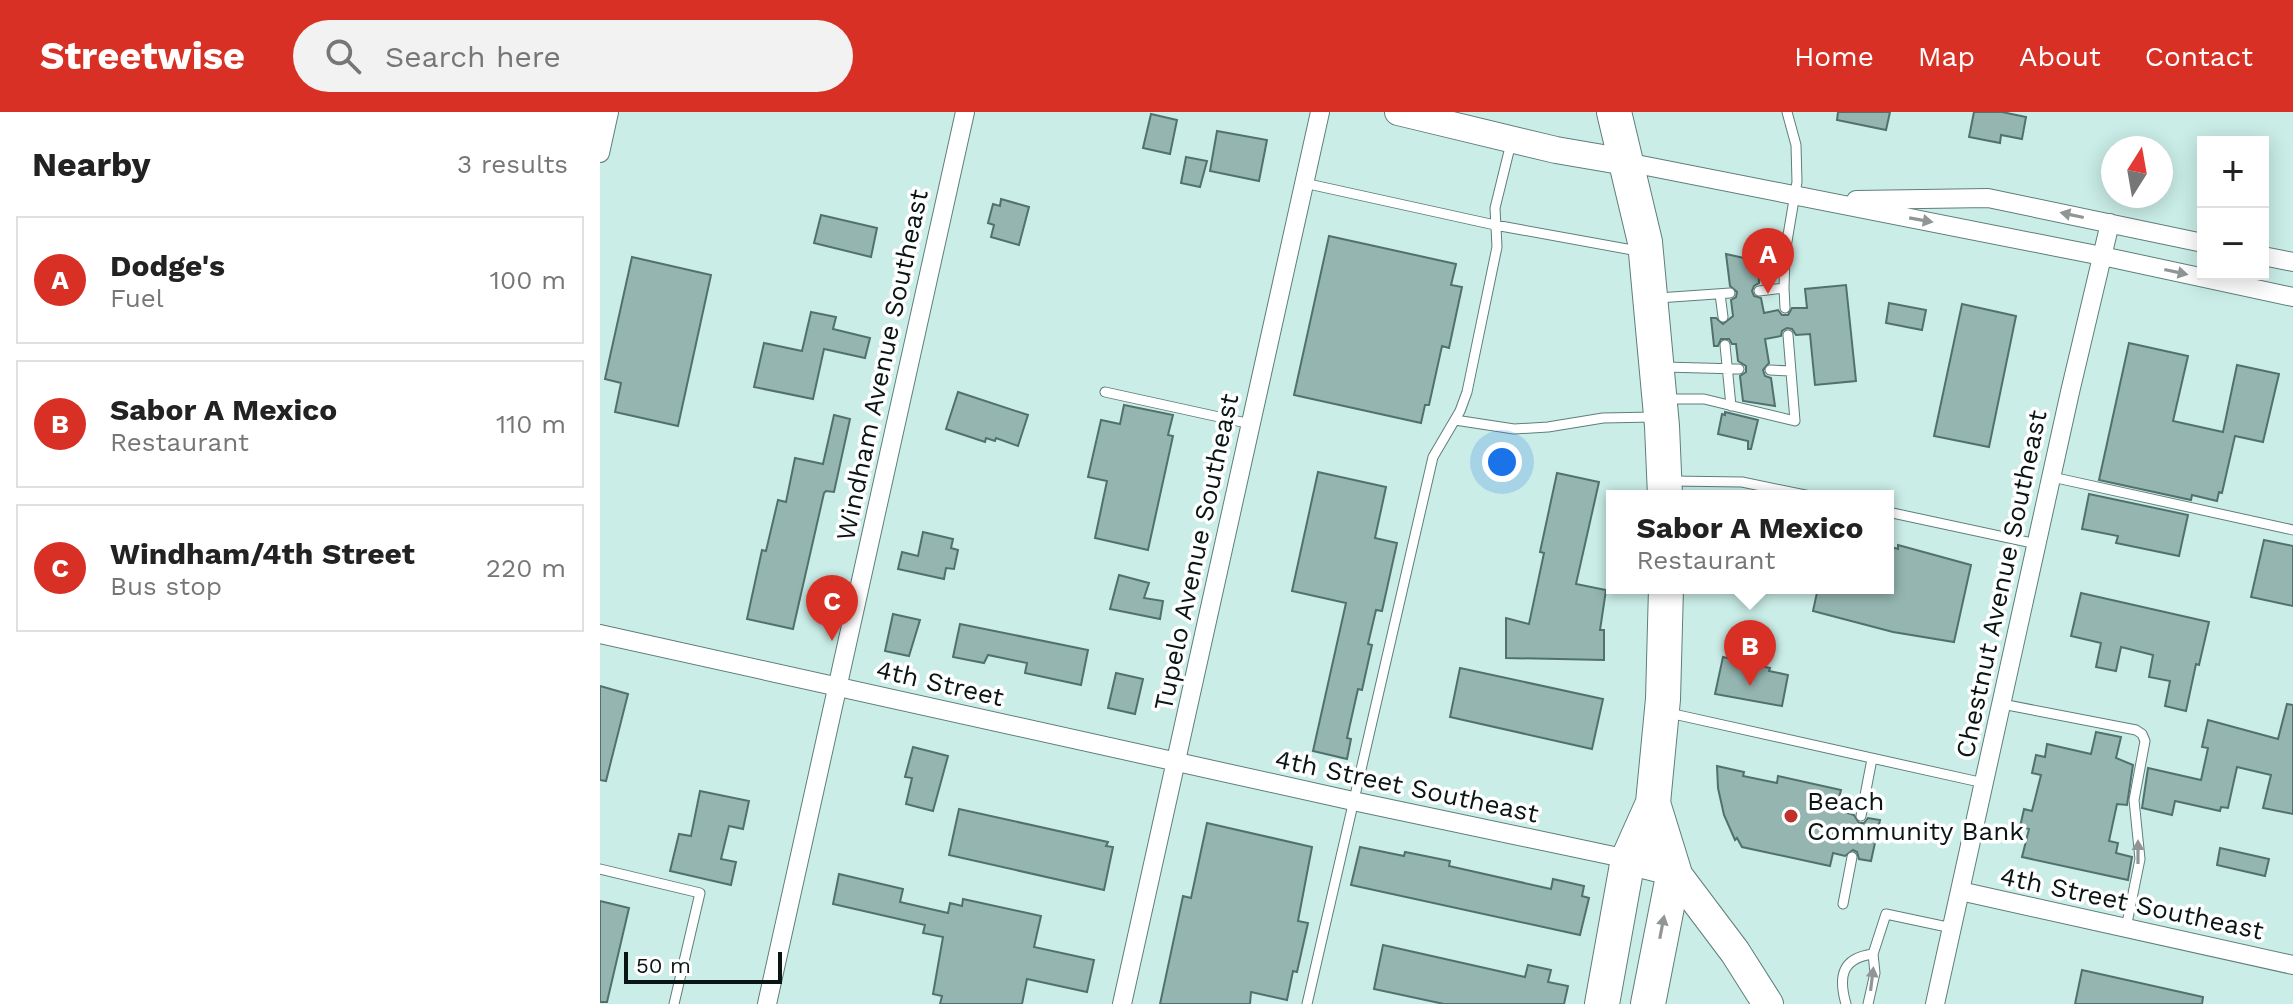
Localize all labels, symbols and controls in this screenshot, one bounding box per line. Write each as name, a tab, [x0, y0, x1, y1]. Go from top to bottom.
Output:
search box	[293, 20, 853, 92]
text: Streetwise	[40, 34, 245, 78]
icon: search	[321, 34, 365, 78]
text: Search here	[385, 39, 561, 74]
text: Home	[1794, 40, 1874, 73]
text: Map	[1918, 40, 1975, 73]
text: About	[2019, 40, 2101, 73]
text: Contact	[2145, 40, 2253, 73]
north arrow	[2101, 136, 2173, 208]
map controls	[2197, 136, 2269, 280]
button: +	[2197, 136, 2269, 208]
text: Nearby	[32, 144, 151, 184]
text: 3 results	[457, 149, 568, 179]
street label: Windham Avenue Southeast	[830, 187, 934, 543]
one-way arrow	[2059, 208, 2084, 221]
button: −	[2197, 208, 2269, 280]
one-way arrow	[1909, 214, 1934, 226]
pin: A	[1742, 228, 1794, 294]
text: Dodge's	[110, 248, 225, 283]
text: A	[51, 265, 69, 295]
text: 100 m	[490, 265, 566, 295]
one-way arrow	[2164, 266, 2189, 279]
text: Fuel	[110, 283, 164, 313]
street label: Tupelo Avenue Southeast	[1148, 391, 1244, 713]
text: Sabor A Mexico	[110, 392, 337, 427]
street label: Chestnut Avenue Southeast	[1949, 407, 2053, 761]
text: B	[51, 409, 69, 439]
text: 110 m	[496, 409, 566, 439]
text: Restaurant	[110, 427, 249, 457]
your location	[1482, 442, 1522, 482]
popup	[1606, 490, 1894, 594]
text: Sabor A Mexico	[1636, 510, 1864, 545]
text: Windham/4th Street	[110, 536, 415, 571]
text: Restaurant	[1636, 545, 1775, 575]
text: C	[51, 553, 69, 583]
text: 220 m	[486, 553, 566, 583]
text: Bus stop	[110, 571, 222, 601]
pin: C	[806, 575, 858, 641]
pin: B	[1724, 620, 1776, 686]
street label: 4th Street	[873, 654, 1007, 712]
street label: 4th Street Southeast	[1273, 743, 1542, 829]
place label: Beach Community Bank	[1807, 786, 2024, 846]
marker: Beach Community Bank	[1782, 807, 1800, 825]
one-way arrow	[2132, 839, 2144, 864]
street label: 4th Street Southeast	[1998, 860, 2267, 946]
one-way arrow	[1657, 915, 1669, 940]
scale bar	[624, 948, 782, 984]
text: 50 m	[636, 953, 691, 978]
one-way arrow	[1866, 966, 1879, 991]

